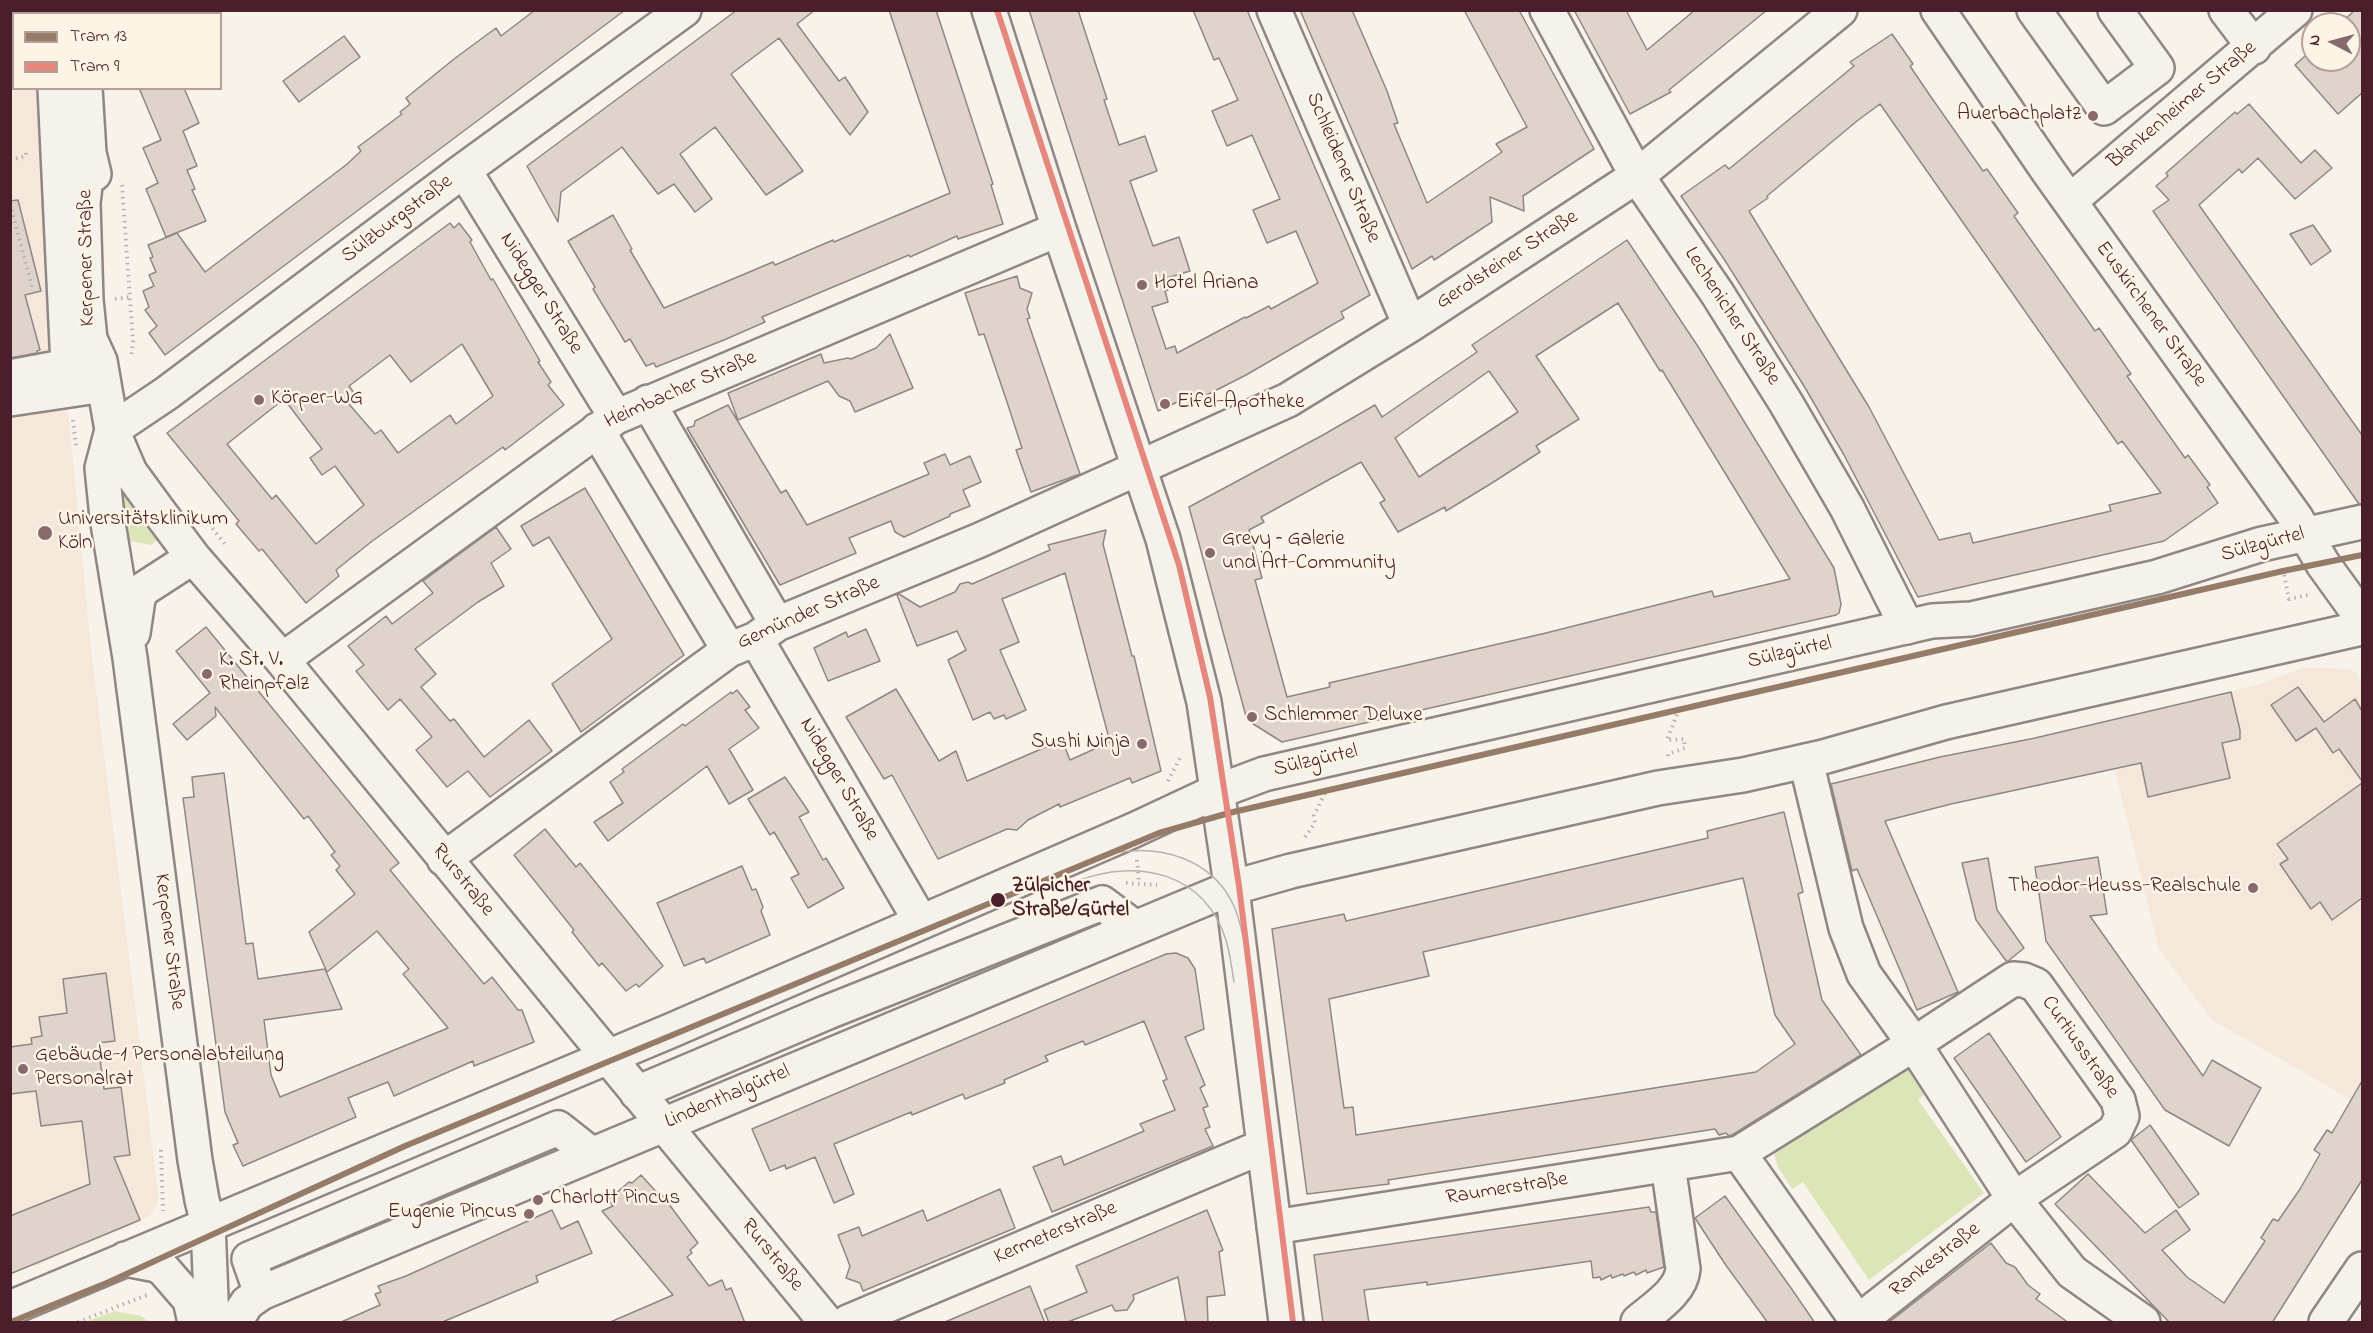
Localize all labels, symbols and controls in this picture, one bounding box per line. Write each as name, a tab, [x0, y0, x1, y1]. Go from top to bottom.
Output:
legend	[12, 12, 222, 90]
north arrow	[2301, 12, 2361, 72]
text: Tram 13	[70, 24, 127, 50]
text: N	[2303, 34, 2328, 47]
street label: Blankenheimer Straße	[2103, 36, 2263, 176]
text: Tram 9	[70, 54, 120, 80]
street label: Schleidener Straße	[1299, 89, 1385, 247]
place label: Auerbachplatz	[1957, 103, 2081, 129]
marker: Auerbachplatz	[2086, 109, 2100, 123]
street label: Sülzburgstraße	[337, 170, 459, 270]
street label: Kerpener Straße	[74, 189, 102, 327]
street label: Gerolsteiner Straße	[1432, 206, 1584, 316]
street label: Nidegger Straße	[493, 229, 587, 359]
street label: Euskirchener Straße	[2089, 237, 2211, 393]
street label: Lechenicher Straße	[1677, 243, 1785, 391]
place label: Hotel Ariana	[1154, 272, 1259, 298]
marker: Hotel Ariana	[1135, 278, 1149, 292]
street label: Heimbacher Straße	[601, 346, 761, 436]
place label: Körper-WG	[271, 387, 363, 413]
place label: Eifel-Apotheke	[1177, 391, 1304, 417]
marker: Körper-WG	[252, 393, 266, 407]
marker: Eifel-Apotheke	[1158, 397, 1172, 411]
place label: Universitätsklinikum Köln	[58, 508, 228, 558]
street label: Sülzgürtel	[2218, 523, 2308, 569]
marker: Universitätsklinikum Köln	[36, 524, 54, 542]
place label: Grevy – Galerie und Art-Community	[1222, 528, 1396, 578]
marker: Grevy – Galerie und Art-Community	[1203, 546, 1217, 560]
street label: Gemünder Straße	[734, 571, 884, 657]
street label: Sülzgürtel	[1745, 632, 1835, 676]
place label: K. St. V. Rheinpfalz	[219, 649, 309, 699]
marker: K. St. V. Rheinpfalz	[200, 667, 214, 681]
place label: Schlemmer Deluxe	[1264, 704, 1423, 730]
marker: Schlemmer Deluxe	[1245, 710, 1259, 724]
street label: Nidegger Straße	[793, 714, 883, 846]
place label: Sushi Ninja	[1031, 731, 1130, 757]
marker: Sushi Ninja	[1135, 737, 1149, 751]
street label: Sülzgürtel	[1271, 740, 1361, 784]
street label: Rurstraße	[425, 840, 499, 922]
street label: Kerpener Straße	[147, 872, 189, 1012]
place label: Zülpicher Straße/Gürtel	[1012, 875, 1129, 925]
place label: Theodor-Heuss-Realschule	[2008, 875, 2241, 901]
marker: Theodor-Heuss-Realschule	[2246, 881, 2260, 895]
marker: Zülpicher Straße/Gürtel	[989, 891, 1007, 909]
street label: Curtiusstraße	[2034, 992, 2124, 1104]
place label: Gebäude-1 Personalabteilung Personalrat	[35, 1044, 284, 1094]
street label: Lindenthalgürtel	[662, 1060, 794, 1136]
marker: Gebäude-1 Personalabteilung Personalrat	[16, 1062, 30, 1076]
street label: Raumerstraße	[1444, 1168, 1570, 1212]
place label: Charlott Pincus	[550, 1187, 680, 1213]
marker: Charlott Pincus	[531, 1193, 545, 1207]
street label: Kermeterstraße	[991, 1197, 1121, 1271]
place label: Eugenie Pincus	[388, 1201, 517, 1227]
marker: Eugenie Pincus	[522, 1207, 536, 1221]
street label: Rurstraße	[734, 1215, 808, 1297]
street label: Rankestraße	[1886, 1218, 1986, 1304]

